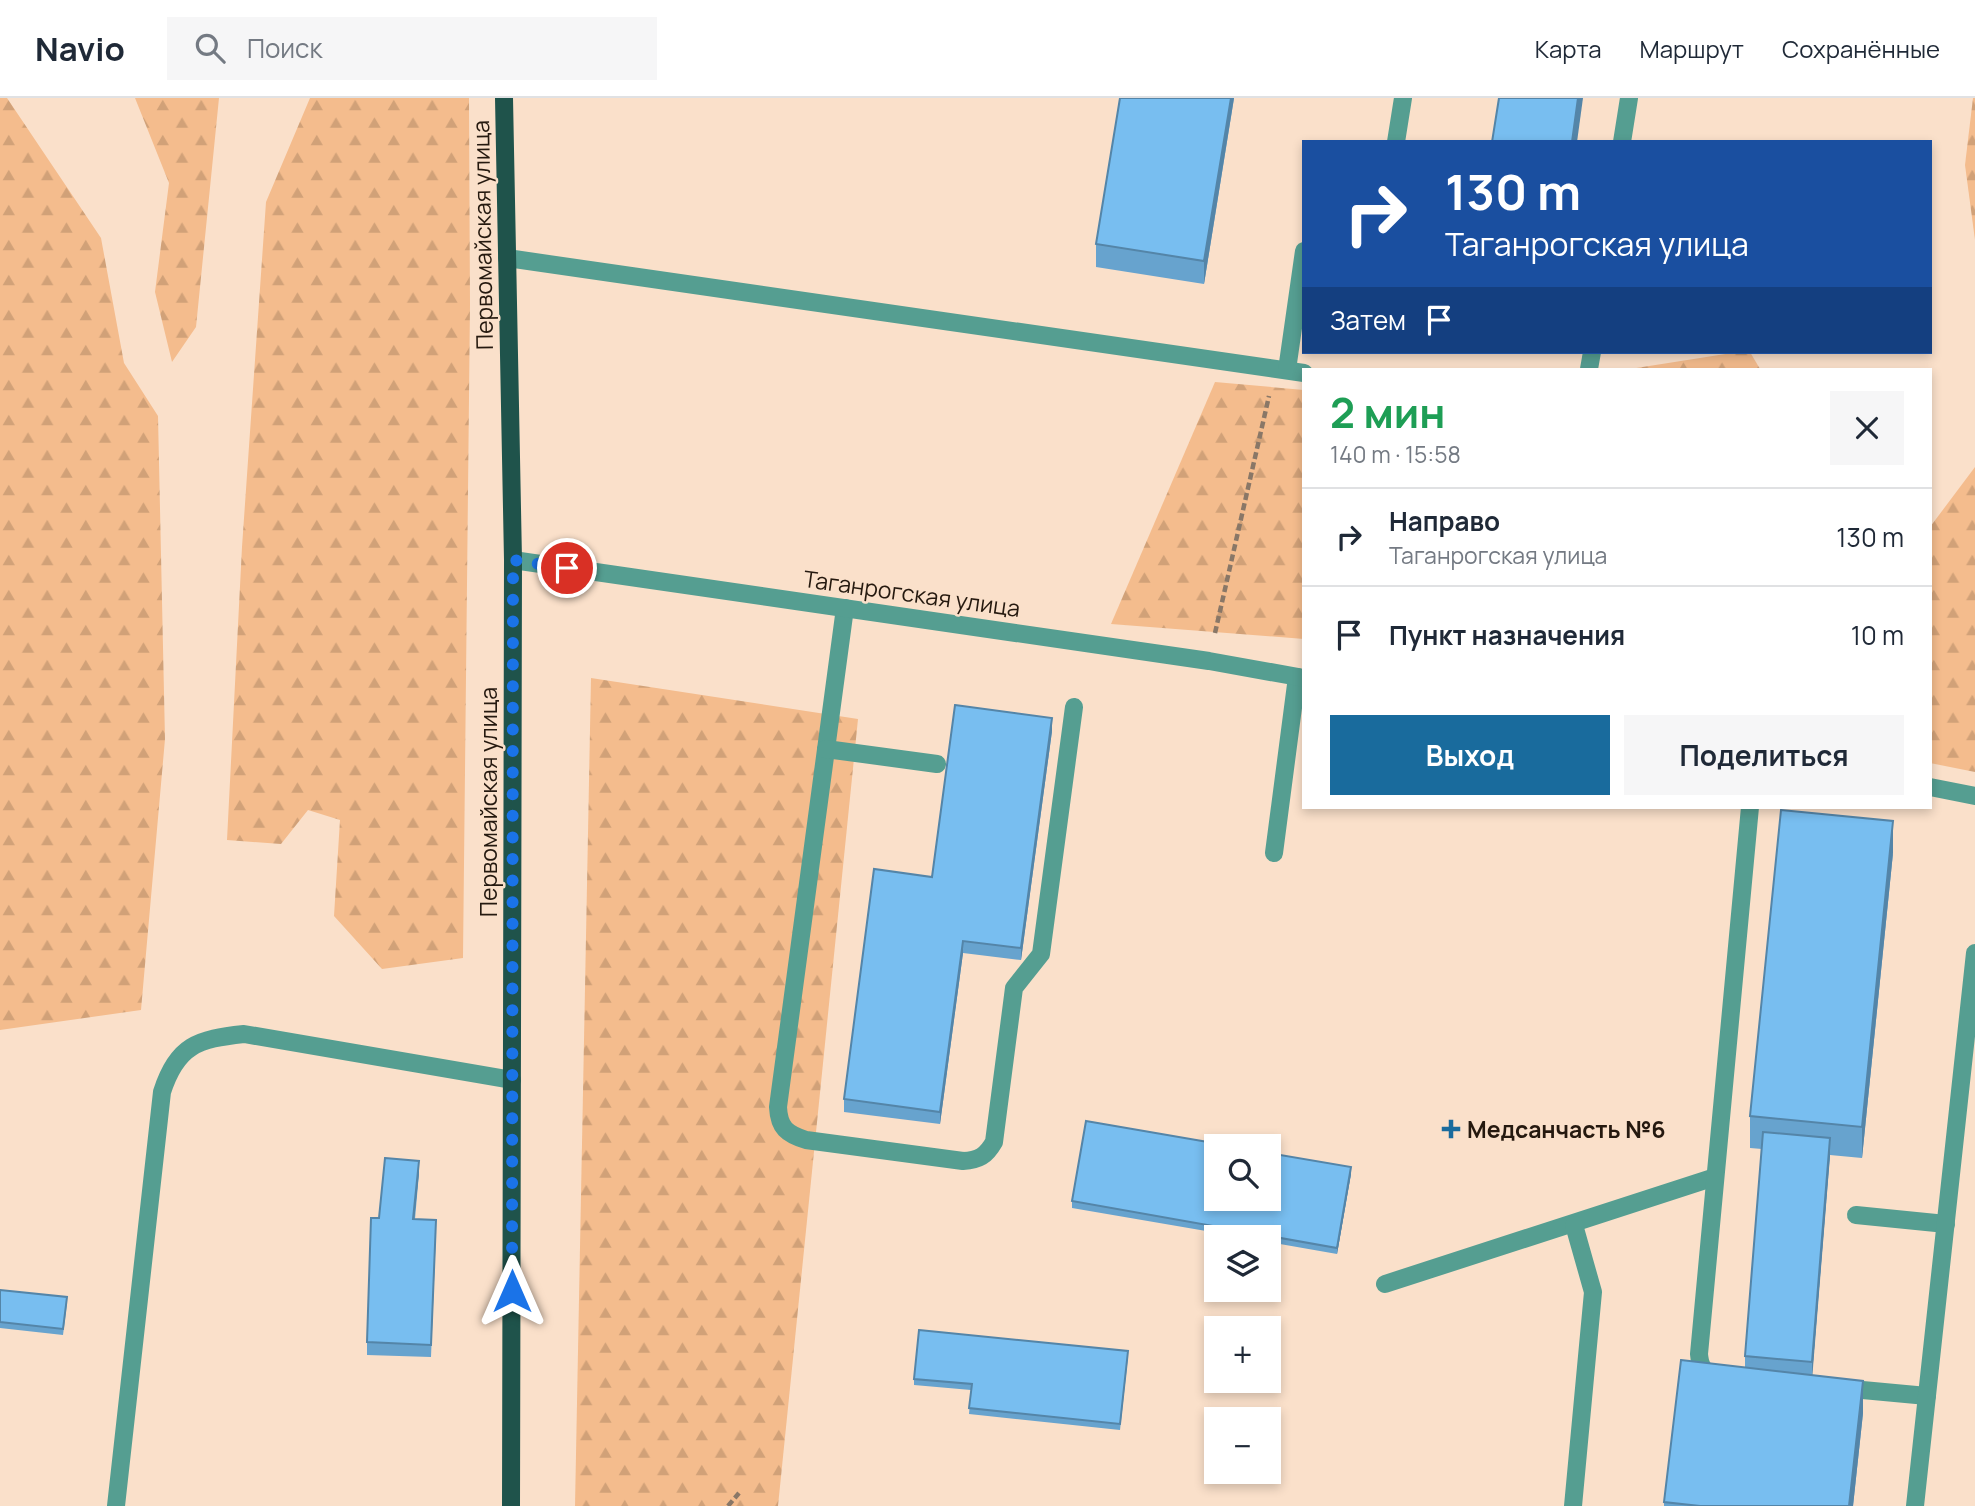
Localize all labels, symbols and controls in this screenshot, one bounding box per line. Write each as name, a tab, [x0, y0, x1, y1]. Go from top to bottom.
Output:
search box	[167, 17, 657, 80]
text: Navio	[35, 26, 125, 71]
icon: search	[191, 29, 229, 67]
text: Поиск	[247, 30, 322, 66]
text: Карта	[1535, 32, 1602, 65]
text: Маршрут	[1640, 32, 1744, 65]
text: Сохранённые	[1782, 32, 1940, 65]
street label: Первомайская улица	[464, 120, 500, 350]
text: 130 m	[1445, 158, 1581, 225]
icon: right	[1330, 168, 1421, 259]
text: Таганрогская улица	[1445, 222, 1749, 266]
icon: arrive	[1420, 301, 1458, 339]
text: Затем	[1330, 302, 1406, 338]
text: 2 мин	[1330, 383, 1446, 441]
button: close	[1830, 391, 1904, 465]
text: 140 m · 15:58	[1330, 438, 1461, 470]
text: Направо	[1389, 503, 1500, 539]
icon: right	[1330, 518, 1368, 556]
text: 130 m	[1836, 519, 1904, 555]
pin	[537, 538, 597, 598]
text: Таганрогская улица	[1389, 539, 1607, 571]
icon: arrive	[548, 549, 586, 587]
street label: Таганрогская улица	[802, 562, 1022, 624]
icon: arrive	[1330, 616, 1368, 654]
text: Пункт назначения	[1389, 617, 1625, 653]
text: 10 m	[1851, 617, 1904, 653]
street label: Первомайская улица	[472, 687, 504, 917]
button: Выход	[1330, 715, 1610, 795]
button: Поделиться	[1624, 715, 1904, 795]
place label: Медсанчасть №6	[1467, 1113, 1666, 1145]
marker: Медсанчасть №6	[1441, 1119, 1461, 1139]
map controls	[1204, 1134, 1281, 1484]
button: search	[1204, 1134, 1281, 1211]
button: layers	[1204, 1225, 1281, 1302]
position arrow	[475, 1254, 549, 1328]
button: +	[1204, 1316, 1281, 1393]
button: −	[1204, 1407, 1281, 1484]

